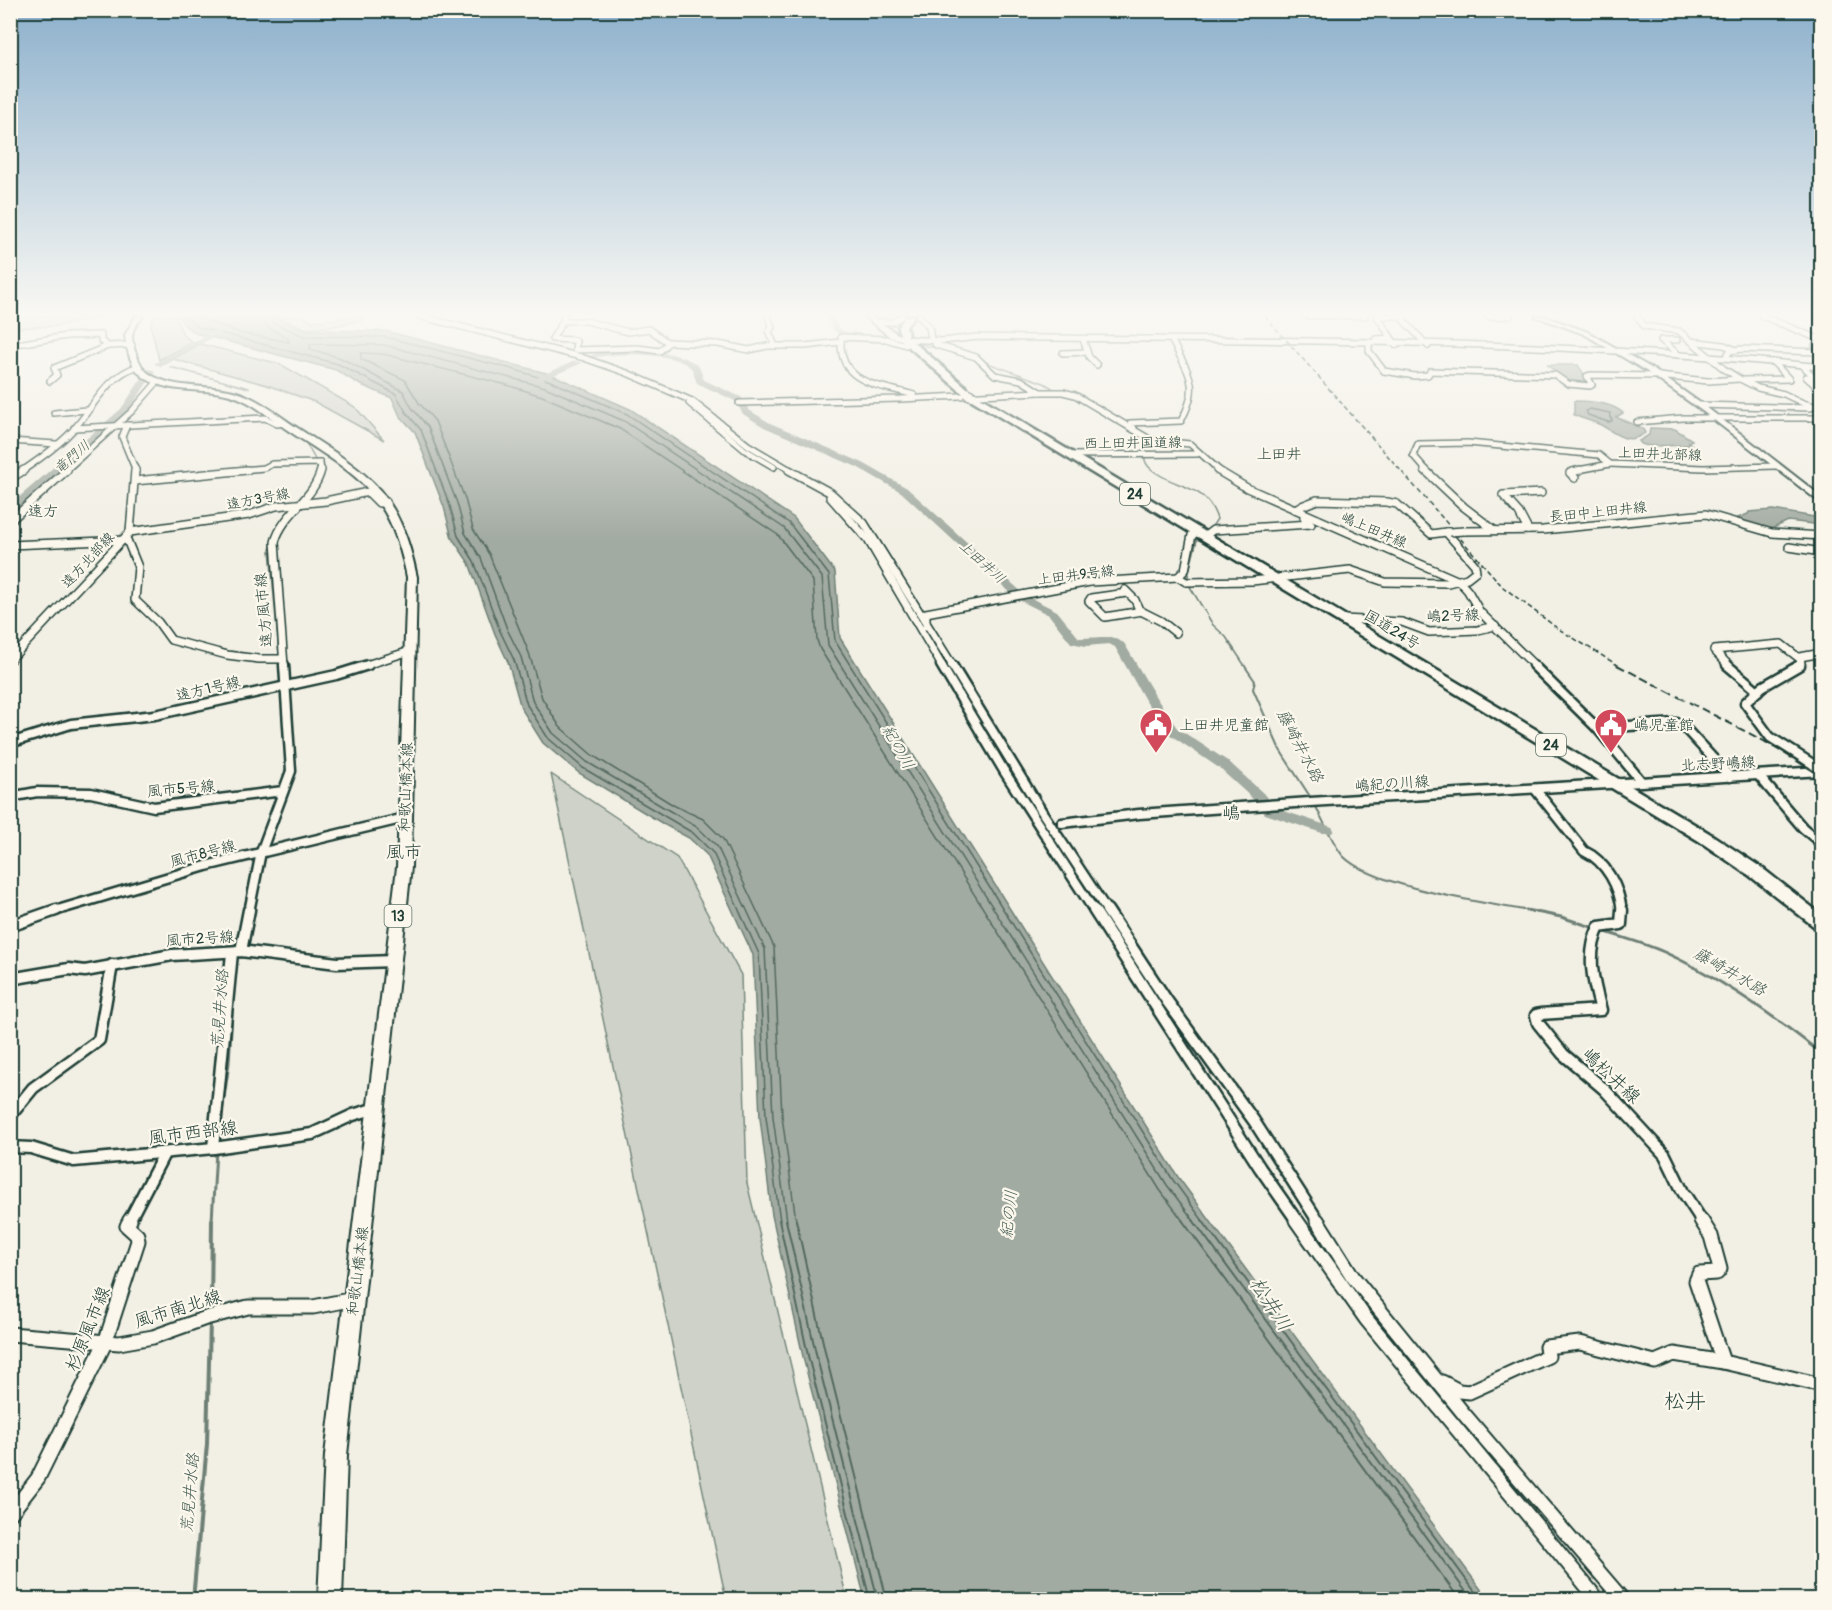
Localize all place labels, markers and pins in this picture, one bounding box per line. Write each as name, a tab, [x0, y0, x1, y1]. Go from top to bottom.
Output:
public building icon: 上田井児童館	[1138, 707, 1174, 754]
public building icon: 嶋児童館	[1593, 707, 1629, 754]
place label: 上田井児童館	[1179, 716, 1269, 735]
place label: 嶋児童館	[1634, 716, 1694, 735]

